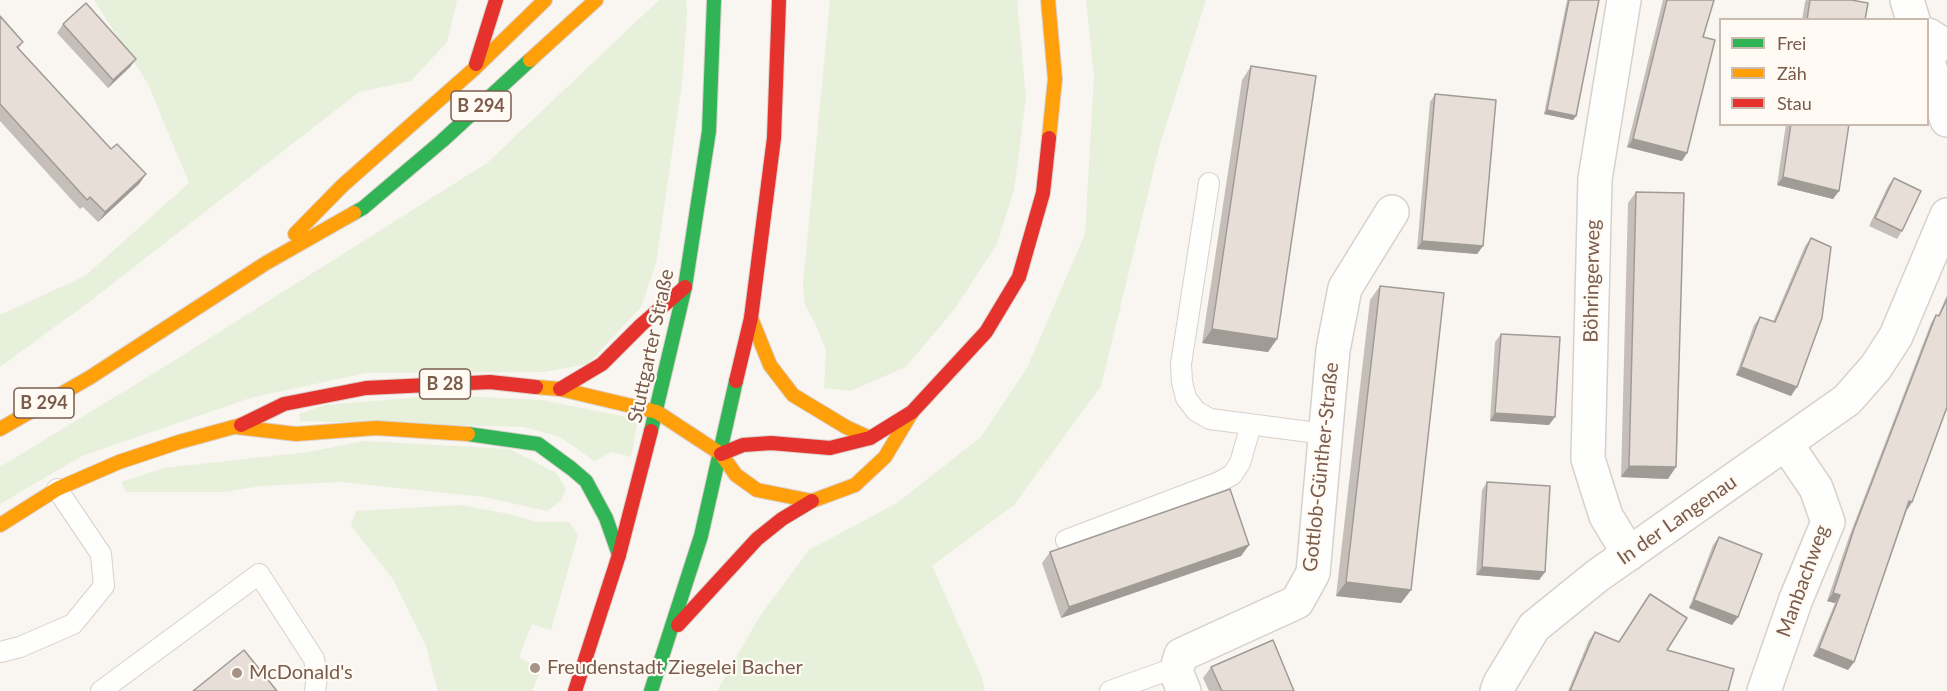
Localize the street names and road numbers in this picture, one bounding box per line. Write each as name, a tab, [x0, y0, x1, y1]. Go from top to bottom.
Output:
road number: B 294	[451, 91, 511, 121]
street label: Böhringerweg	[1579, 219, 1605, 343]
street label: Stuttgarter Straße	[623, 267, 679, 425]
street label: Gottlob-Günther-Straße	[1298, 361, 1344, 573]
road number: B 28	[420, 369, 470, 399]
road number: B 294	[14, 388, 74, 418]
street label: In der Langenau	[1613, 470, 1741, 570]
street label: Manbachweg	[1772, 522, 1834, 640]

